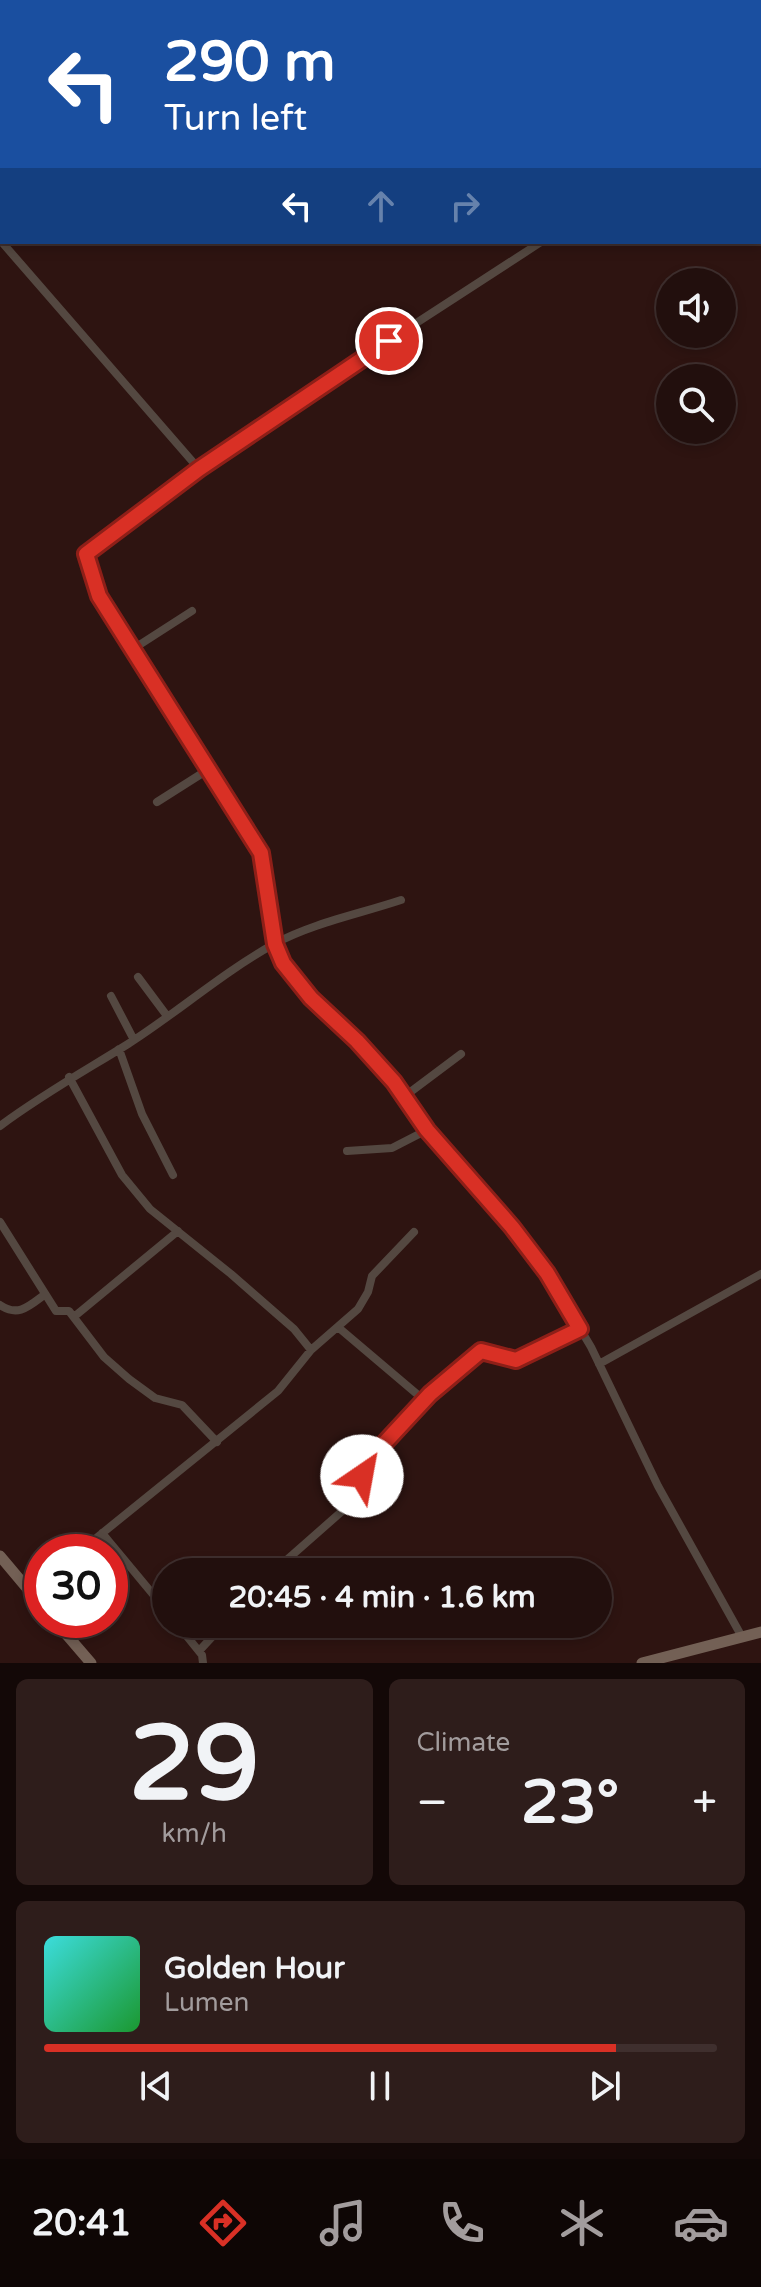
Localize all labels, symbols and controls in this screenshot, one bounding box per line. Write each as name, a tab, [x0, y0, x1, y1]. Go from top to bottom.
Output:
text: 290 m	[164, 29, 335, 96]
icon: left	[32, 32, 136, 136]
text: Turn left	[164, 97, 307, 140]
icon: left	[275, 184, 319, 228]
icon: ahead	[359, 184, 403, 228]
icon: right	[443, 184, 487, 228]
map controls	[656, 268, 736, 444]
button: sound	[656, 268, 736, 348]
pin	[355, 307, 423, 375]
icon: arrive	[367, 319, 411, 363]
button: search	[656, 364, 736, 444]
position arrow	[320, 1434, 404, 1518]
speed limit sign: 30	[24, 1534, 128, 1638]
text: 20:45 · 4 min · 1.6 km	[228, 1579, 536, 1616]
text: 29	[129, 1703, 260, 1828]
text: Climate	[417, 1727, 510, 1758]
text: 23°	[521, 1767, 619, 1839]
text: −	[417, 1777, 448, 1830]
text: +	[692, 1777, 717, 1830]
text: km/h	[162, 1818, 227, 1849]
text: Golden Hour	[164, 1950, 345, 1987]
text: Lumen	[164, 1987, 249, 2018]
icon: previous	[134, 2064, 178, 2108]
icon: pause	[358, 2064, 402, 2108]
icon: next	[583, 2064, 627, 2108]
icon: directions	[195, 2195, 251, 2251]
icon: music	[315, 2195, 371, 2251]
icon: phone	[434, 2195, 490, 2251]
icon: climate	[554, 2195, 610, 2251]
icon: car	[673, 2195, 729, 2251]
text: 20:41	[32, 2202, 132, 2245]

